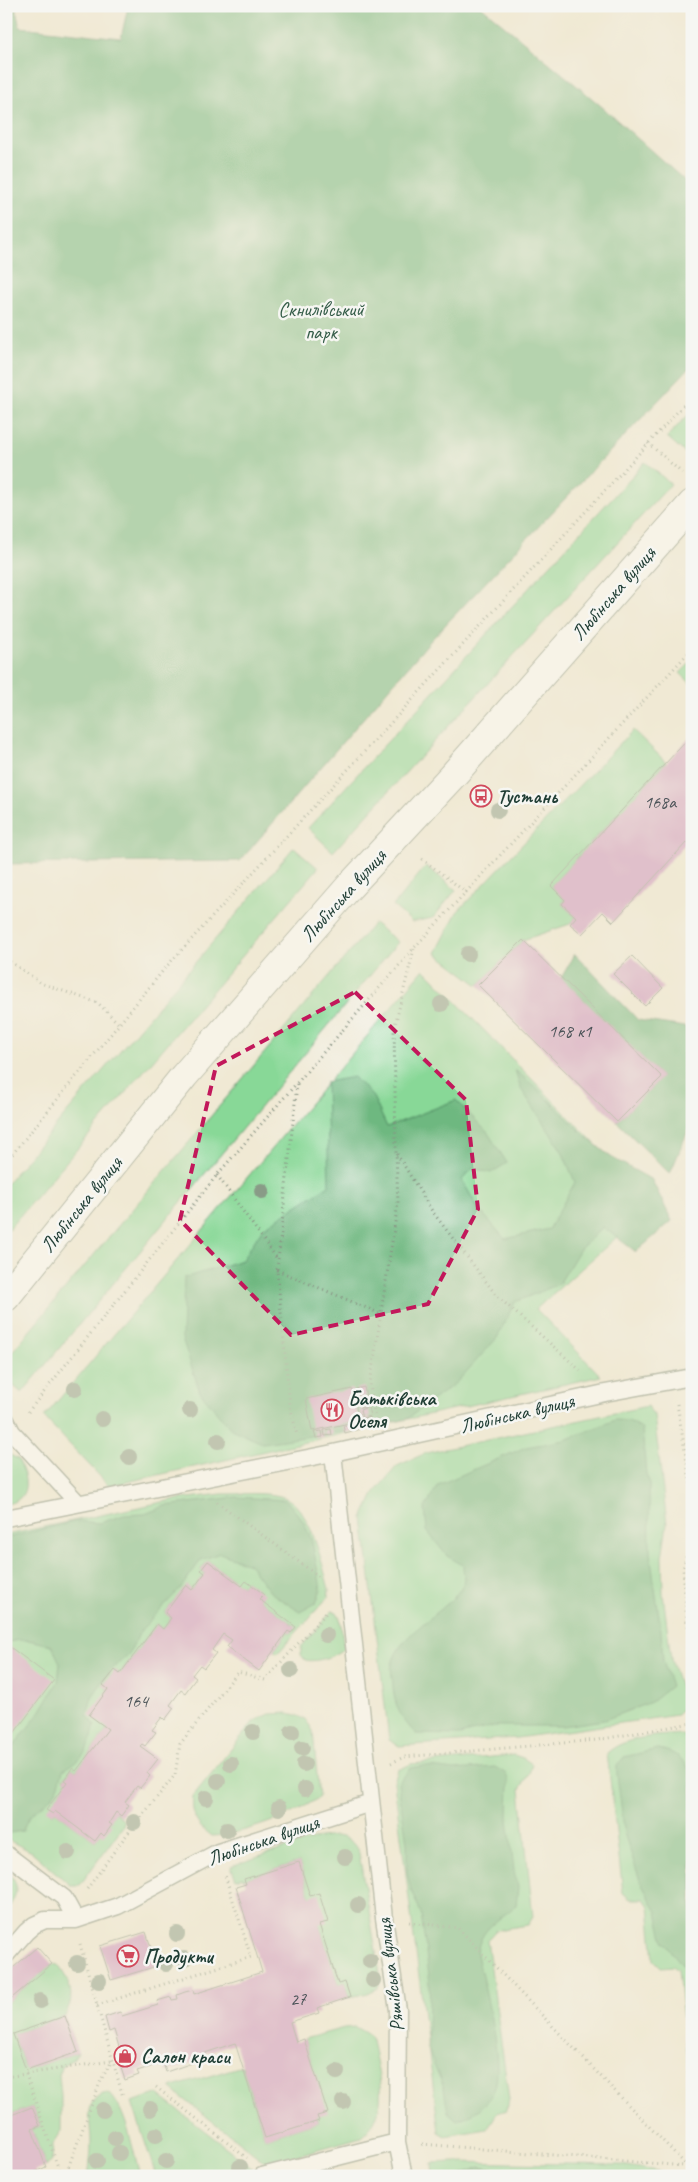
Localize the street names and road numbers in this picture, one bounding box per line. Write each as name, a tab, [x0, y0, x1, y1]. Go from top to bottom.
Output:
street label: Любінська вулиця	[566, 541, 662, 646]
street label: Любінська вулиця	[295, 843, 392, 947]
street label: Любінська вулиця	[35, 1151, 128, 1257]
street label: Любінська вулиця	[457, 1388, 577, 1439]
street label: Любінська вулиця	[204, 1809, 323, 1871]
street label: Ряшівська вулиця	[371, 1916, 410, 2033]

